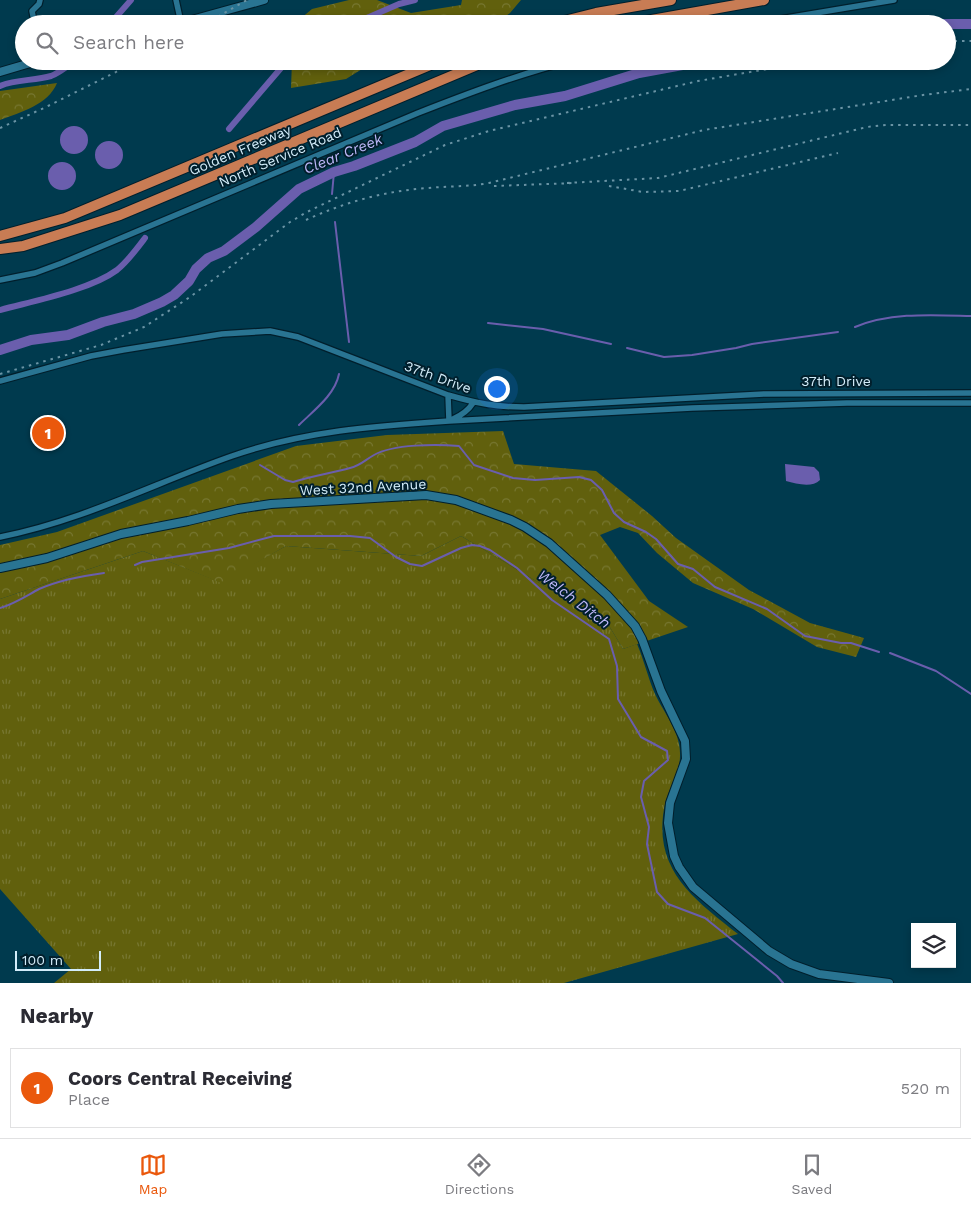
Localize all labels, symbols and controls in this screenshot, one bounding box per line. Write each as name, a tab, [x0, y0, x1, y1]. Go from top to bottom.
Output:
search box	[15, 15, 956, 70]
icon: search	[33, 29, 61, 57]
text: Search here	[73, 31, 184, 54]
street label: Golden Freeway	[187, 121, 294, 179]
street label: North Service Road	[216, 124, 344, 190]
water label: Clear Creek	[301, 130, 386, 178]
street label: 37th Drive	[403, 358, 473, 396]
street label: 37th Drive	[801, 373, 871, 389]
your location	[484, 376, 510, 402]
pin: 1	[32, 414, 64, 452]
street label: West 32nd Avenue	[299, 476, 427, 498]
water label: Welch Ditch	[534, 566, 614, 632]
map controls	[911, 923, 956, 968]
button: layers	[911, 923, 956, 968]
scale bar	[15, 948, 101, 971]
text: 100 m	[22, 952, 63, 968]
text: Nearby	[20, 1003, 93, 1028]
text: Coors Central Receiving	[68, 1067, 292, 1090]
text: 1	[34, 1079, 40, 1098]
text: 520 m	[901, 1079, 950, 1098]
text: Place	[68, 1090, 110, 1109]
tab: Map	[139, 1151, 167, 1197]
tab: Directions	[445, 1151, 514, 1197]
tab: Saved	[792, 1151, 832, 1197]

